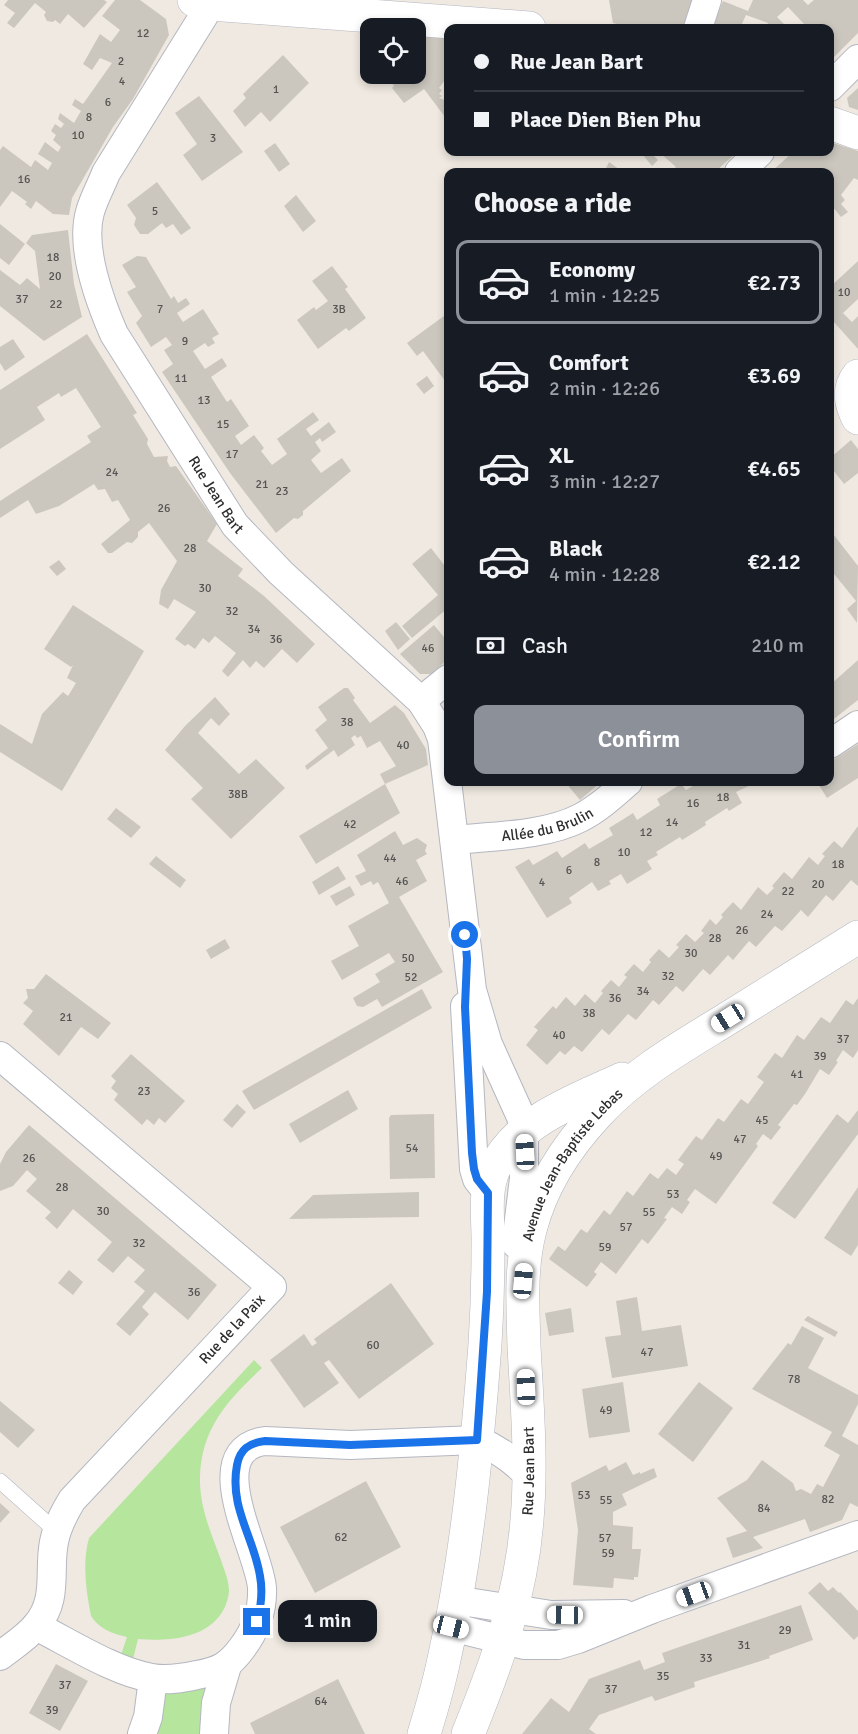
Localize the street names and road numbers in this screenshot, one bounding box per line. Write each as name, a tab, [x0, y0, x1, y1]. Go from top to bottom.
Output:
street label: Rue Jean Bart	[185, 453, 248, 538]
street label: Allée du Brulin	[501, 804, 597, 845]
street label: Avenue Jean-Baptiste Lebas	[519, 1084, 627, 1243]
street label: Rue de la Paix	[195, 1290, 269, 1367]
street label: Rue Jean Bart	[518, 1426, 538, 1516]

